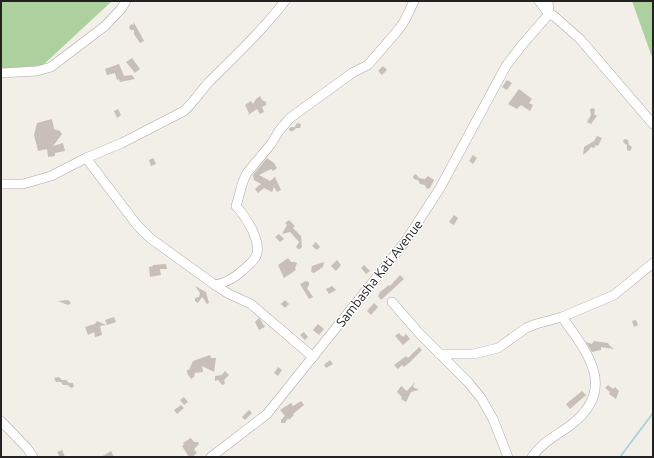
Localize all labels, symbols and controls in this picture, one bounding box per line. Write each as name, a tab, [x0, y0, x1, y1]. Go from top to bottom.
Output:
street label: Sambasha Kati Avenue	[333, 217, 425, 329]

